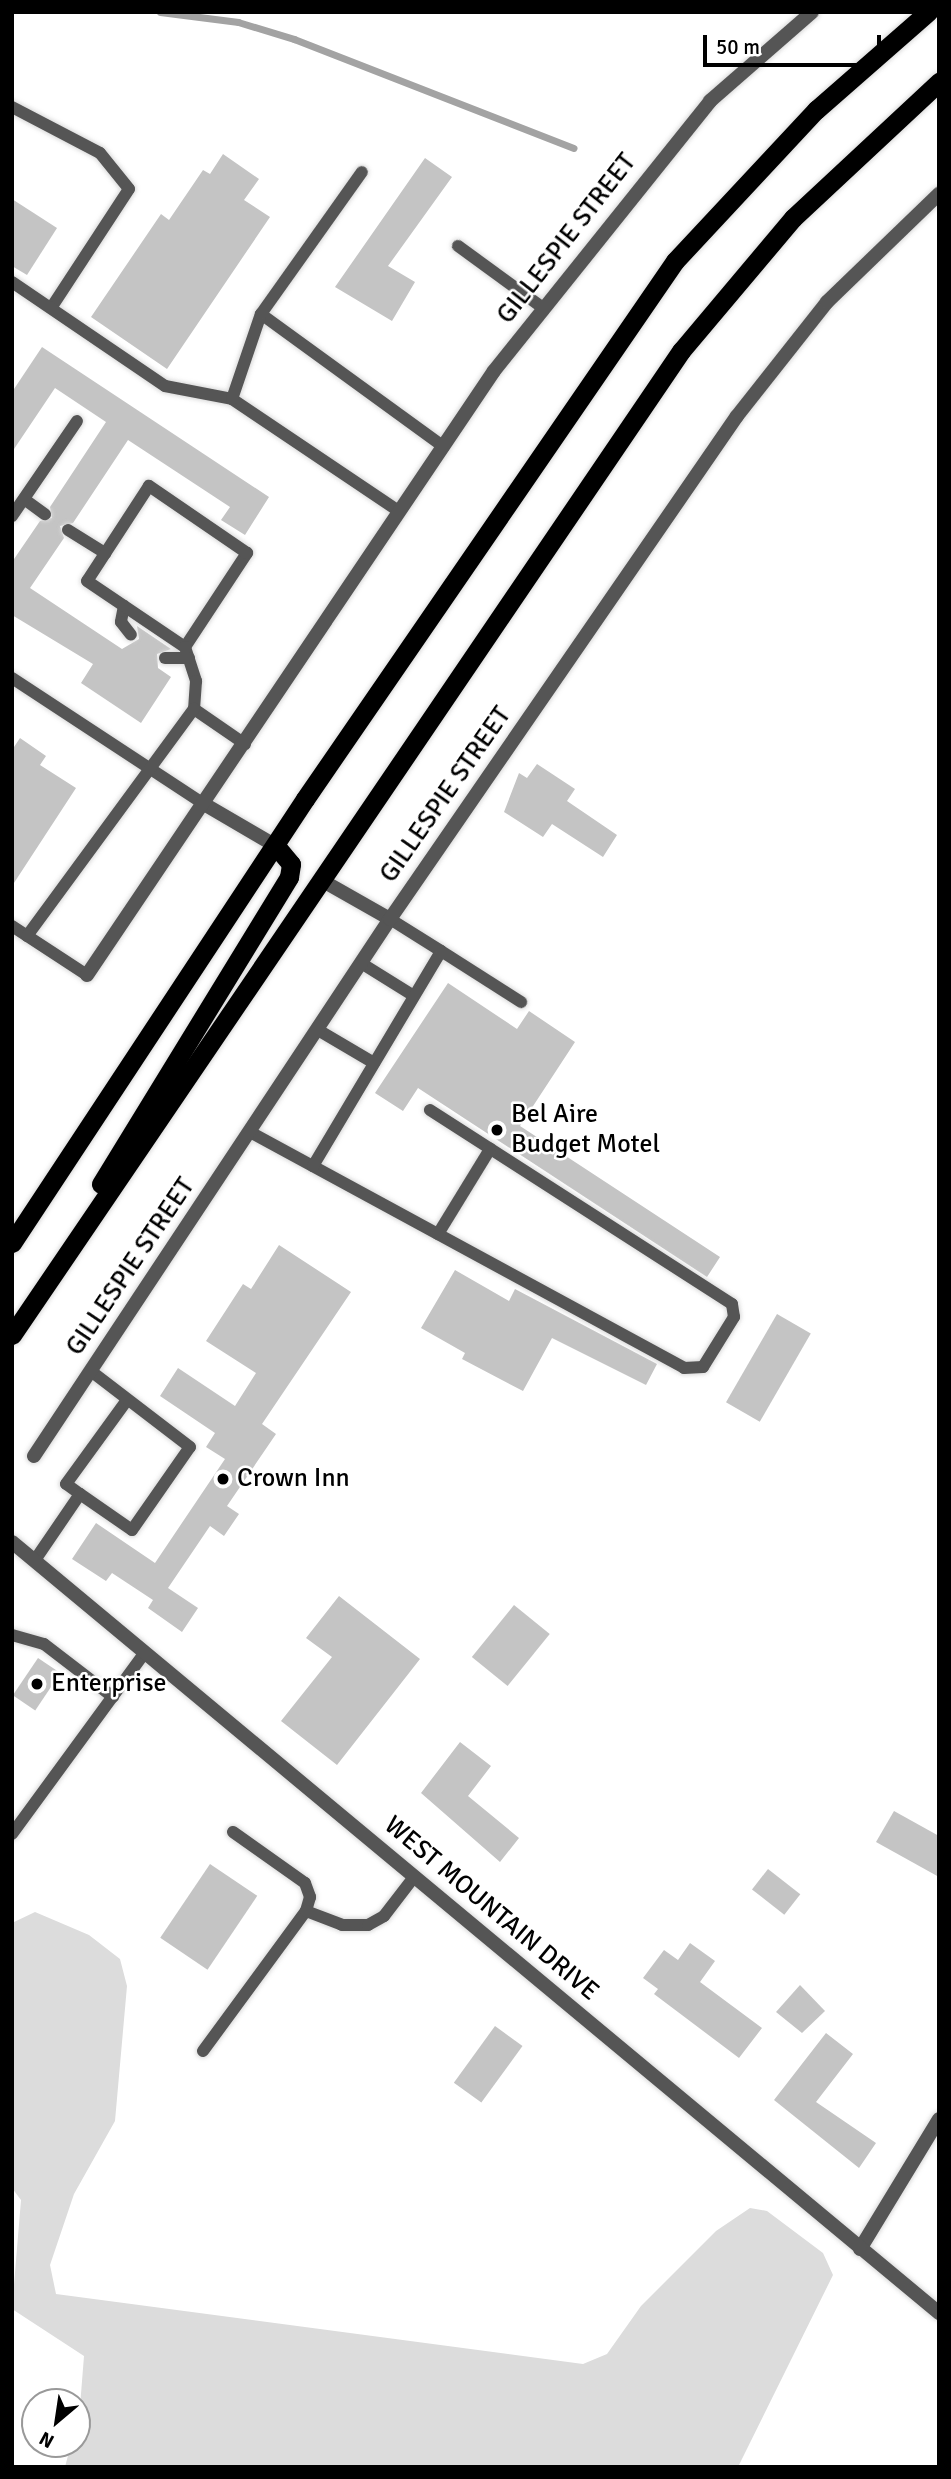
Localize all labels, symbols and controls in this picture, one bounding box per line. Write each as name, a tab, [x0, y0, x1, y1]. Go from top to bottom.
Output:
scale bar	[706, 21, 884, 65]
text: 50 m	[716, 34, 760, 60]
street label: GILLESPIE STREET	[491, 148, 643, 330]
street label: GILLESPIE STREET	[374, 701, 518, 889]
place label: Bel Aire Budget Motel	[511, 1099, 660, 1160]
marker: Bel Aire Budget Motel	[489, 1122, 505, 1138]
street label: GILLESPIE STREET	[60, 1172, 202, 1362]
place label: Crown Inn	[237, 1463, 350, 1495]
marker: Crown Inn	[215, 1471, 231, 1487]
place label: Enterprise	[51, 1668, 167, 1700]
marker: Enterprise	[29, 1676, 45, 1692]
street label: WEST MOUNTAIN DRIVE	[378, 1810, 604, 2008]
north arrow	[21, 2388, 91, 2458]
text: N	[35, 2426, 58, 2453]

